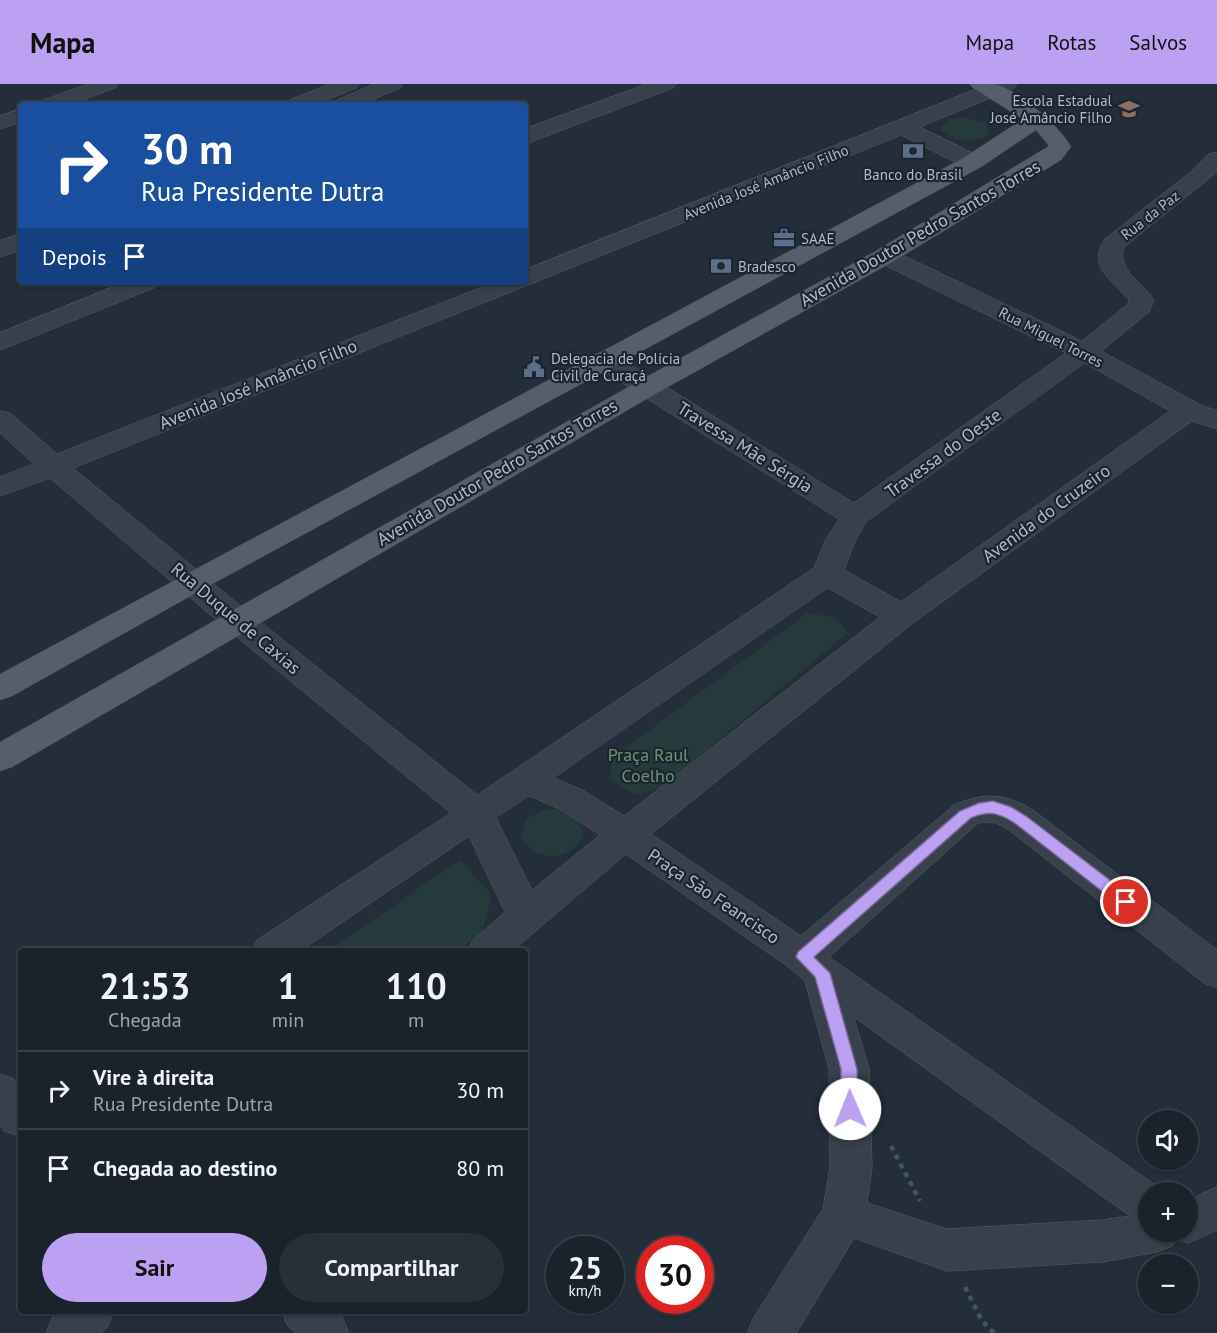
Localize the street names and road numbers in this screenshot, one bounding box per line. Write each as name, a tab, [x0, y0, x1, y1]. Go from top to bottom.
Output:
street label: Avenida José Amâncio Filho	[681, 140, 851, 224]
street label: Avenida Doutor Pedro Santos Torres	[796, 155, 1044, 311]
street label: Rua da Paz	[1117, 186, 1183, 244]
street label: Rua Miguel Torres	[996, 303, 1106, 371]
street label: Avenida José Amâncio Filho	[156, 334, 360, 434]
street label: Avenida Doutor Pedro Santos Torres	[373, 394, 621, 550]
street label: Travessa Mãe Sérgia	[673, 396, 817, 498]
street label: Travessa do Oeste	[880, 403, 1006, 503]
street label: Avenida do Cruzeiro	[977, 459, 1115, 567]
street label: Rua Duque de Caxias	[167, 557, 305, 679]
street label: Praça São Feancisco	[644, 843, 784, 949]

